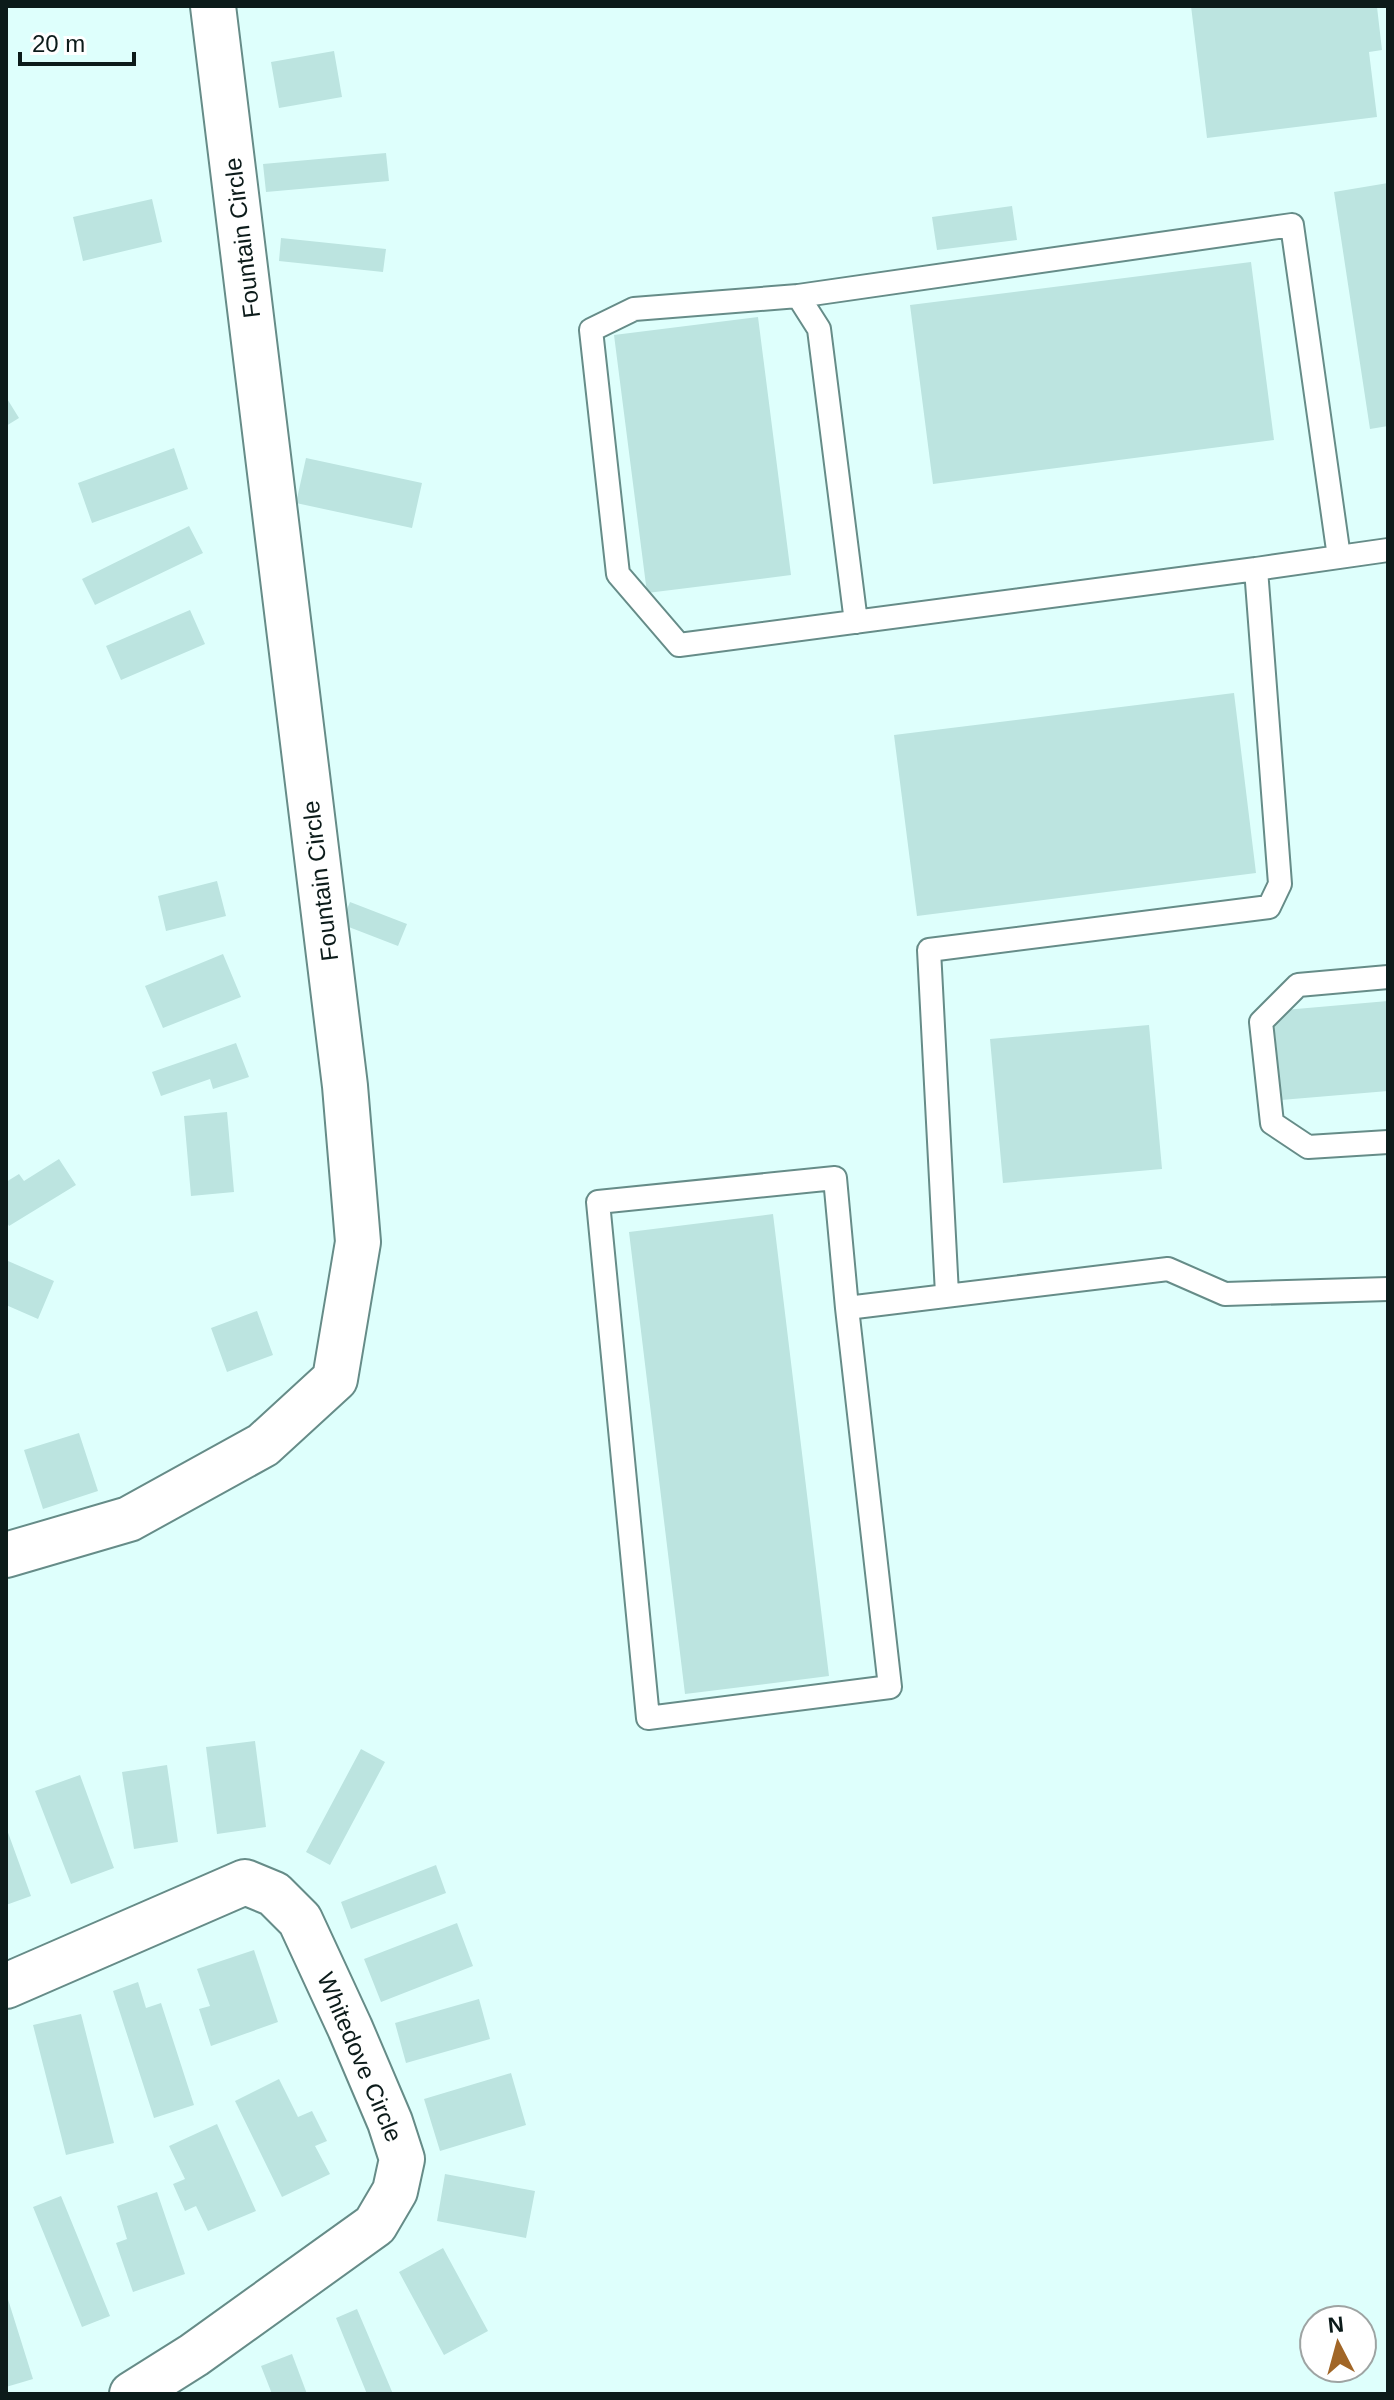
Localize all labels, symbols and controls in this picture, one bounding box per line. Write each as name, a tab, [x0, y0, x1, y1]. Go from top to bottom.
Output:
scale bar	[20, 16, 134, 66]
text: 20 m	[32, 30, 85, 57]
street label: Fountain Circle	[219, 156, 265, 320]
street label: Fountain Circle	[297, 799, 343, 963]
street label: Whitedove Circle	[312, 1968, 408, 2146]
north arrow	[1298, 2304, 1378, 2384]
text: N	[1327, 2311, 1345, 2338]

